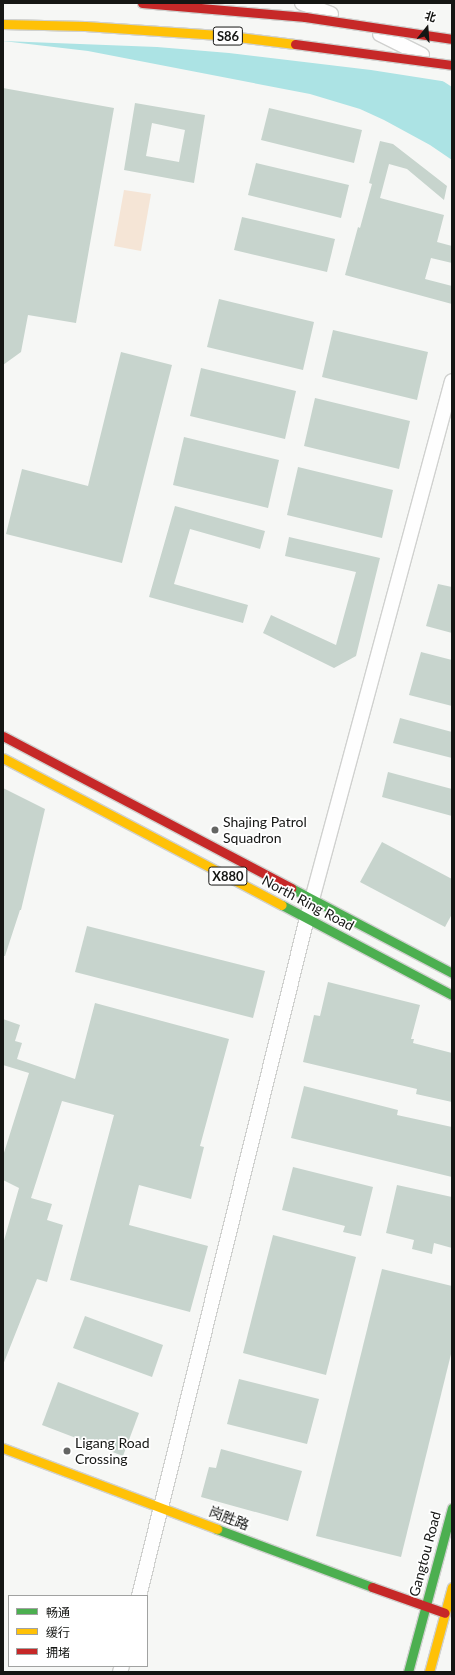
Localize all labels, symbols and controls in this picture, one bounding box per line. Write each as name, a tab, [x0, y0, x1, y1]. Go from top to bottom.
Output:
north arrow	[407, 8, 447, 48]
text: 北	[423, 8, 438, 24]
road number: S86	[212, 25, 244, 47]
place label: Shajing Patrol Squadron	[223, 814, 307, 846]
marker: Shajing Patrol Squadron	[210, 825, 220, 835]
road number: X880	[208, 865, 248, 887]
street label: North Ring Road	[259, 872, 357, 934]
place label: Ligang Road Crossing	[75, 1435, 150, 1468]
marker: Ligang Road Crossing	[62, 1446, 72, 1456]
street label: 岗胜路	[206, 1503, 252, 1533]
street label: Gangtou Road	[406, 1510, 444, 1598]
legend	[8, 1595, 148, 1667]
text: 畅通	[46, 1605, 70, 1620]
text: 缓行	[46, 1625, 70, 1640]
text: 拥堵	[46, 1645, 70, 1660]

